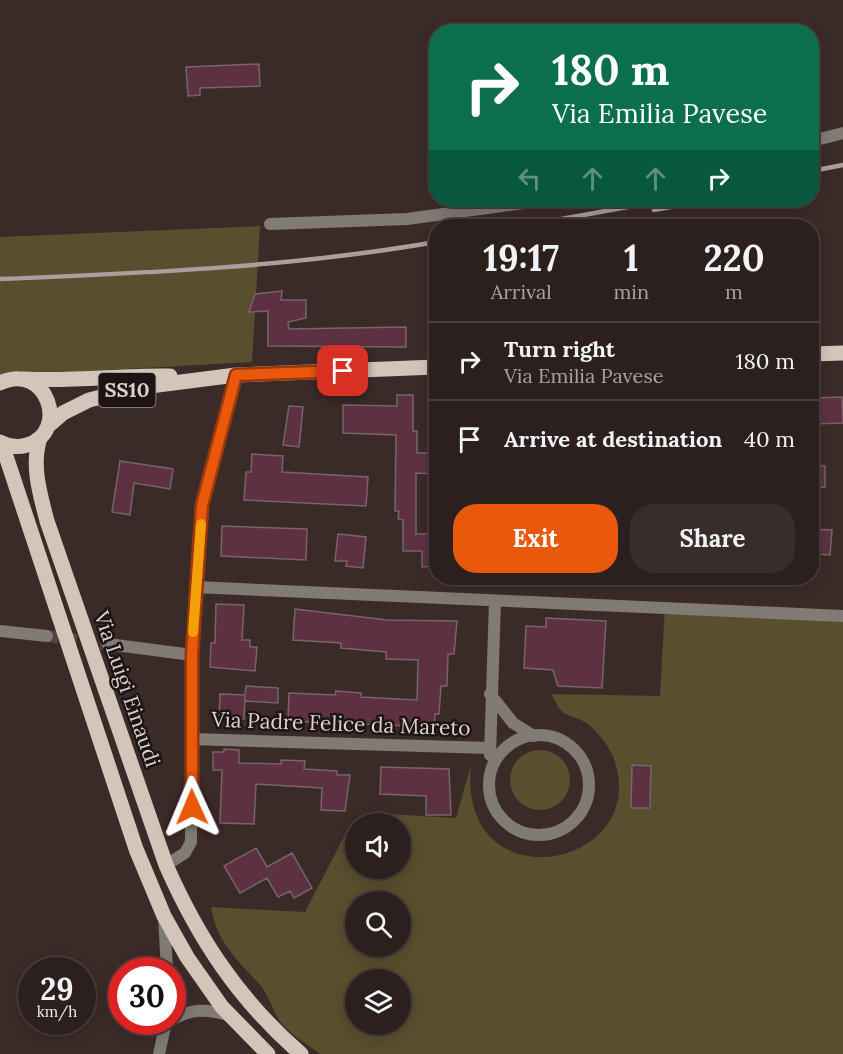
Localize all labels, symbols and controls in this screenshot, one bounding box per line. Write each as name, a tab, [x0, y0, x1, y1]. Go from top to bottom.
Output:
text: 180 m	[552, 43, 669, 97]
icon: right	[453, 48, 531, 126]
text: Via Emilia Pavese	[552, 96, 767, 130]
icon: left	[513, 162, 546, 195]
icon: ahead	[576, 162, 609, 195]
icon: ahead	[639, 162, 672, 195]
icon: right	[702, 162, 735, 195]
text: 19:17	[483, 235, 559, 281]
text: 1	[624, 235, 639, 281]
text: 220	[703, 235, 765, 281]
text: Arrival	[491, 279, 552, 304]
text: min	[613, 279, 649, 304]
text: m	[725, 279, 743, 304]
text: Turn right	[504, 335, 615, 363]
pin	[317, 345, 368, 396]
icon: right	[453, 345, 486, 378]
text: 180 m	[736, 347, 795, 375]
icon: arrive	[326, 354, 359, 387]
text: Via Emilia Pavese	[504, 363, 664, 388]
road number: SS10	[98, 373, 156, 407]
icon: arrive	[453, 423, 486, 456]
text: Arrive at destination	[504, 425, 722, 453]
text: 40 m	[744, 425, 795, 453]
button: Exit	[453, 504, 618, 573]
button: Share	[630, 504, 795, 573]
street label: Via Luigi Einaudi	[88, 606, 167, 770]
street label: Via Padre Felice da Mareto	[210, 705, 471, 742]
position arrow	[160, 775, 224, 839]
map controls	[345, 813, 411, 1035]
button: sound	[345, 813, 411, 879]
button: search	[345, 891, 411, 957]
speed limit sign: 30	[108, 957, 186, 1035]
button: layers	[345, 969, 411, 1035]
text: 29	[40, 970, 74, 1008]
text: km/h	[37, 1002, 77, 1021]

